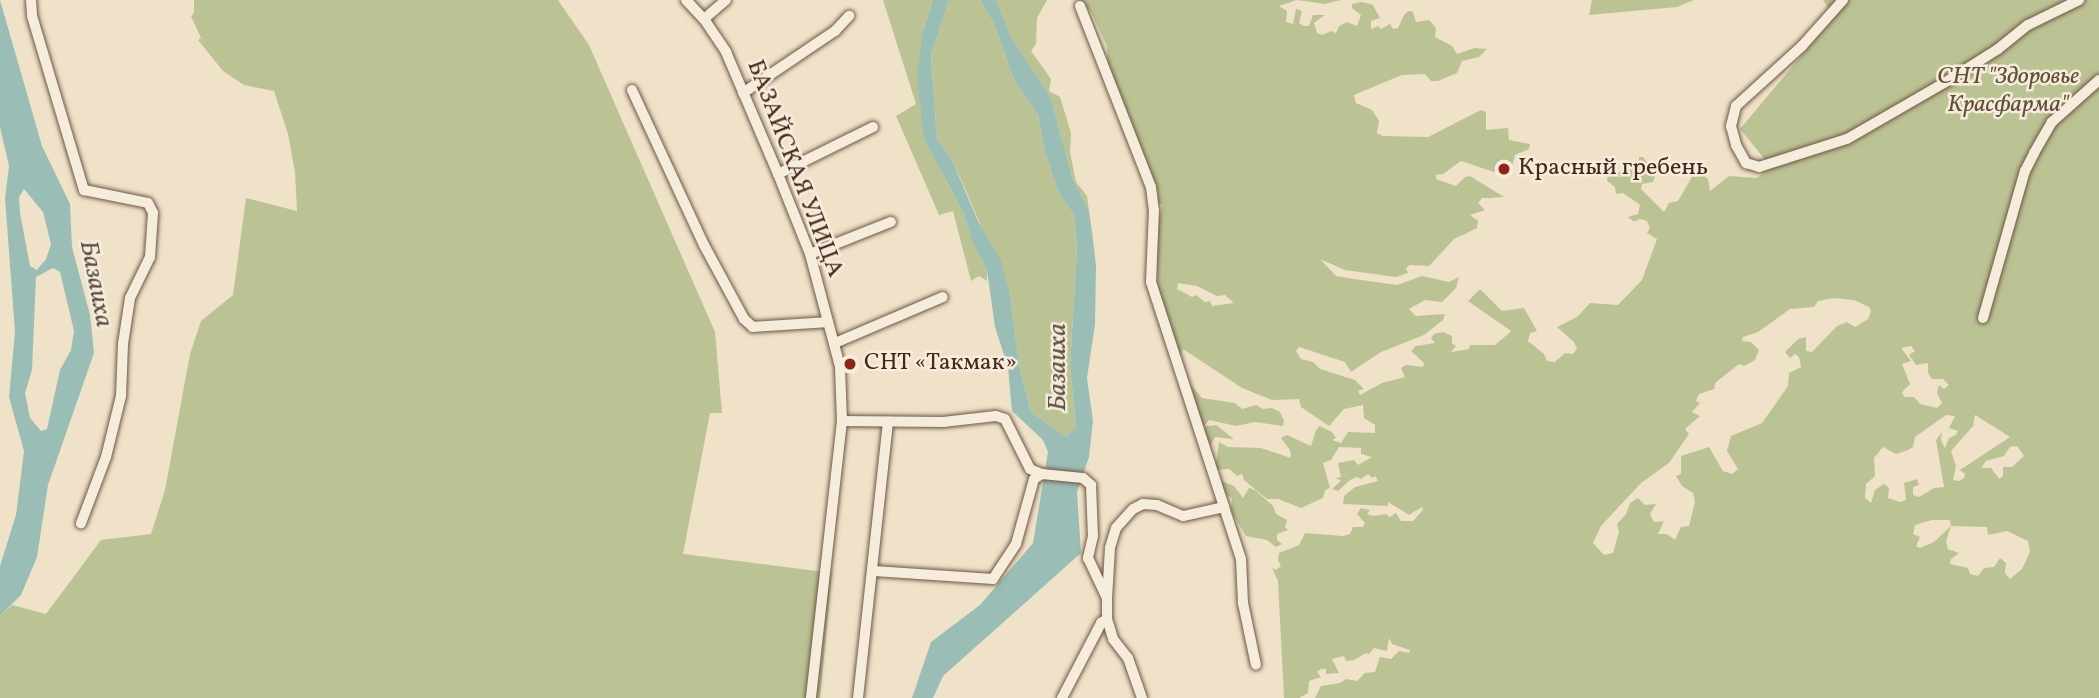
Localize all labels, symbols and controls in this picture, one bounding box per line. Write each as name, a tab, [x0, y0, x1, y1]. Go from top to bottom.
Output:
street label: БАЗАЙСКАЯ УЛИЦА	[739, 56, 849, 282]
park label: СНТ "Здоровье Красфарма"	[1937, 64, 2079, 120]
place label: Красный гребень	[1518, 155, 1708, 183]
marker: Красный гребень	[1496, 161, 1512, 177]
water label: Базаиха	[71, 238, 119, 330]
water label: Базаиха	[1043, 323, 1075, 411]
place label: СНТ «Такмак»	[864, 350, 1018, 378]
marker: СНТ «Такмак»	[842, 356, 858, 372]

